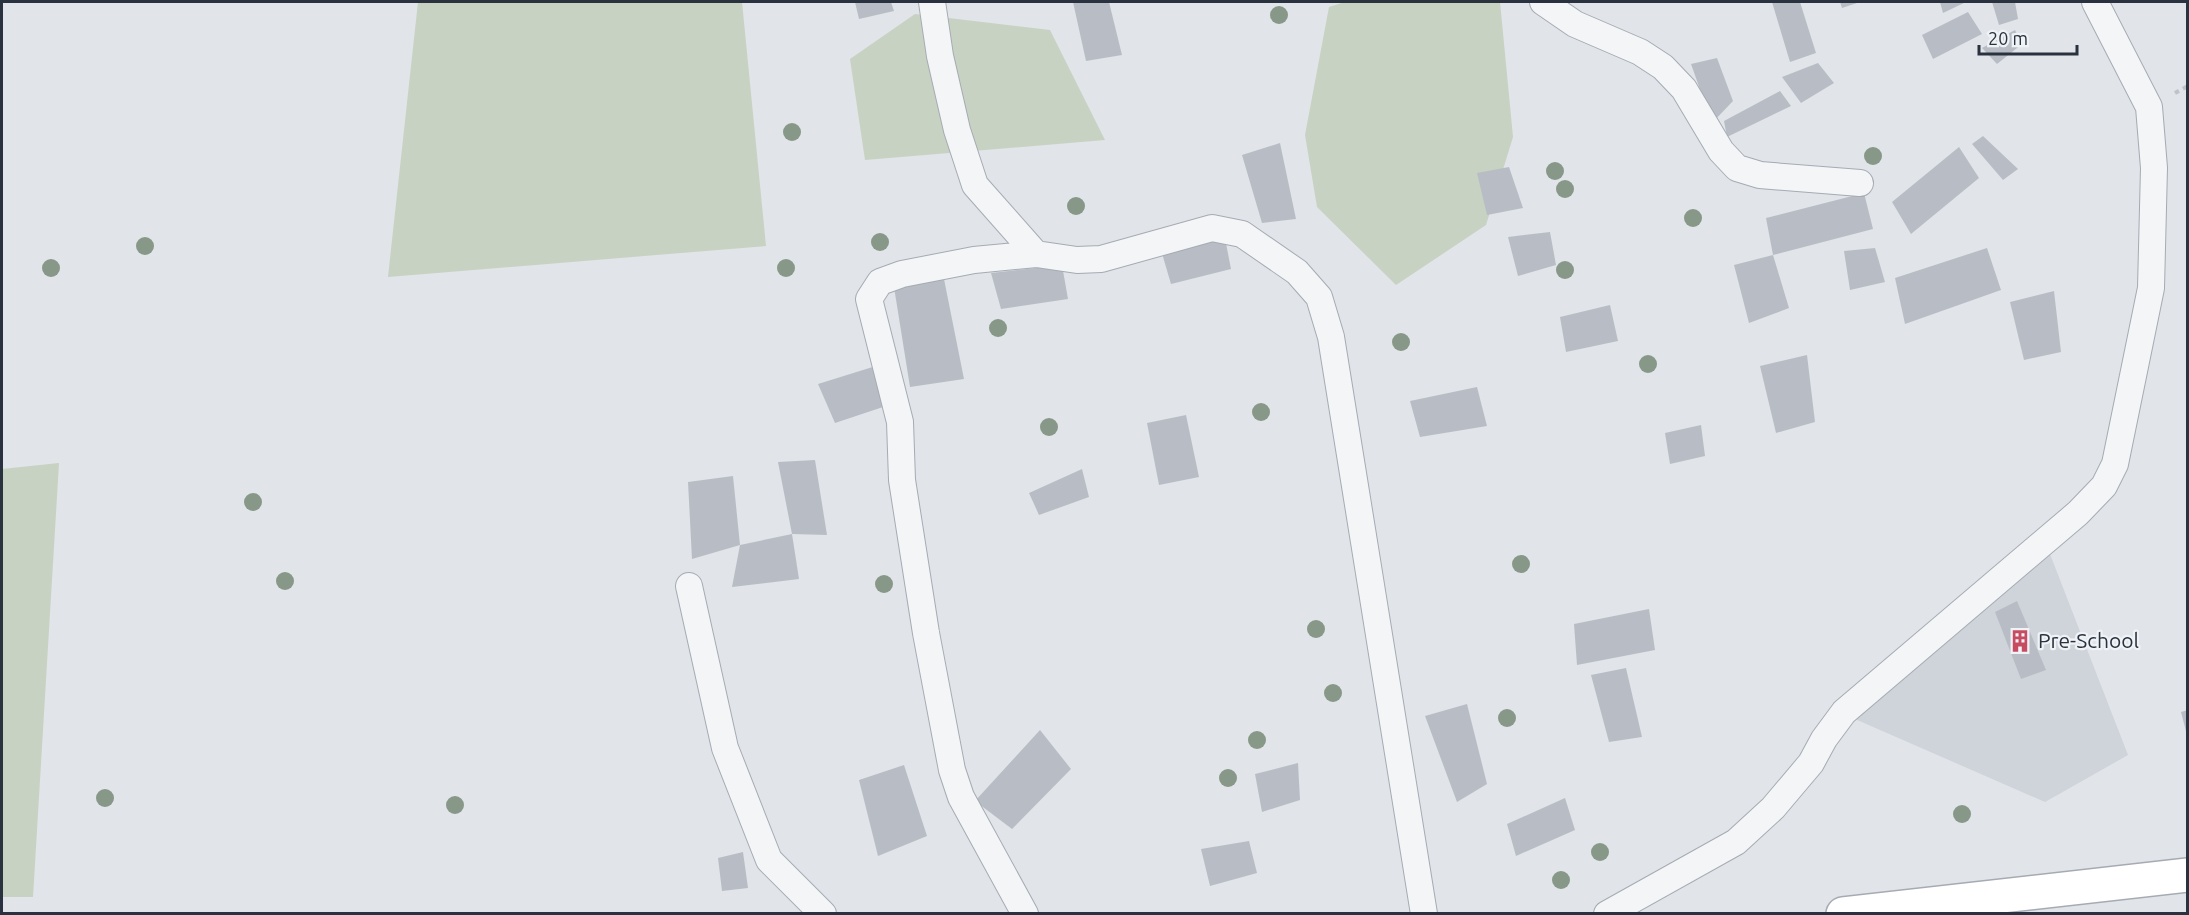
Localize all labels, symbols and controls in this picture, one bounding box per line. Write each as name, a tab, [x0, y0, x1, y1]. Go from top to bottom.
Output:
scale bar	[1979, 18, 2076, 56]
text: 20 m	[1988, 28, 2028, 48]
building icon: Pre-School	[2007, 628, 2033, 654]
place label: Pre-School	[2038, 628, 2139, 652]

